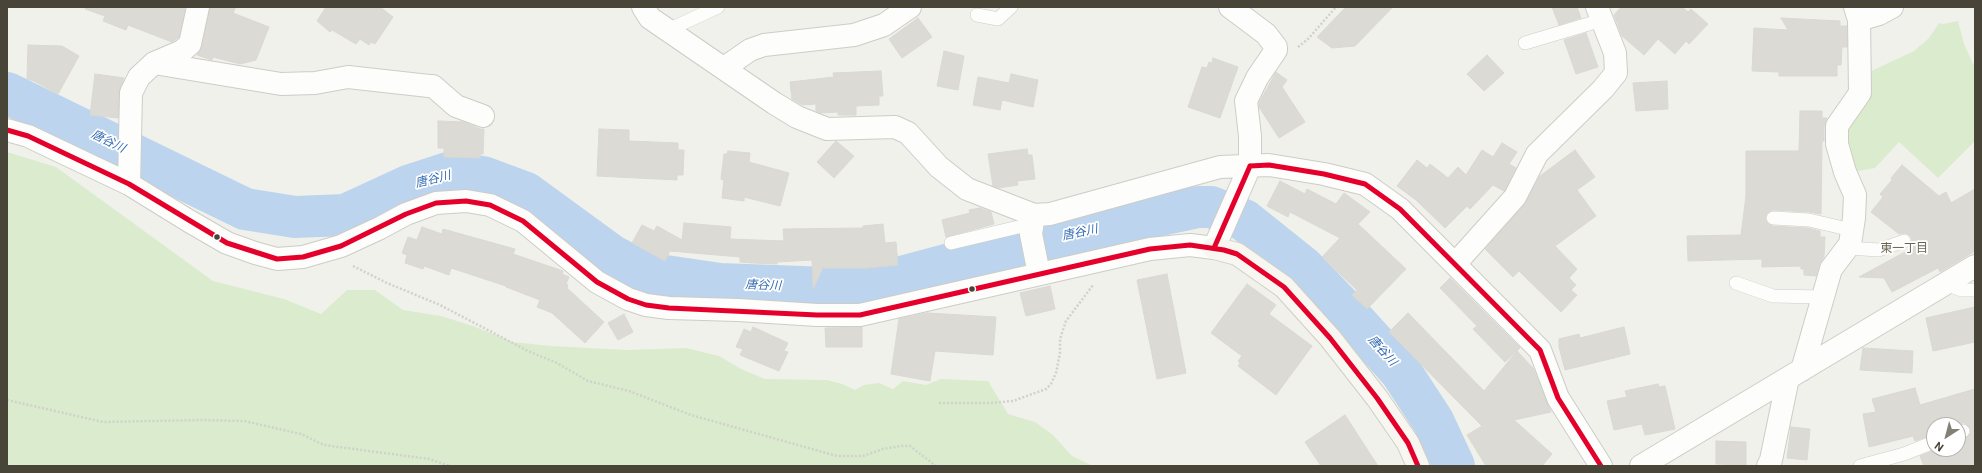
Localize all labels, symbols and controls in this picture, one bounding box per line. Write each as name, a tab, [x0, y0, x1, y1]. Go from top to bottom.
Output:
water label: 唐谷川	[89, 128, 127, 156]
water label: 唐谷川	[414, 169, 452, 191]
water label: 唐谷川	[1061, 222, 1099, 244]
unlabelled marker	[212, 232, 222, 242]
district label: 東一丁目	[1880, 242, 1928, 256]
water label: 唐谷川	[745, 278, 781, 294]
unlabelled marker	[967, 284, 977, 294]
water label: 唐谷川	[1365, 333, 1399, 369]
north arrow	[1926, 417, 1966, 457]
text: N	[1932, 439, 1946, 454]

